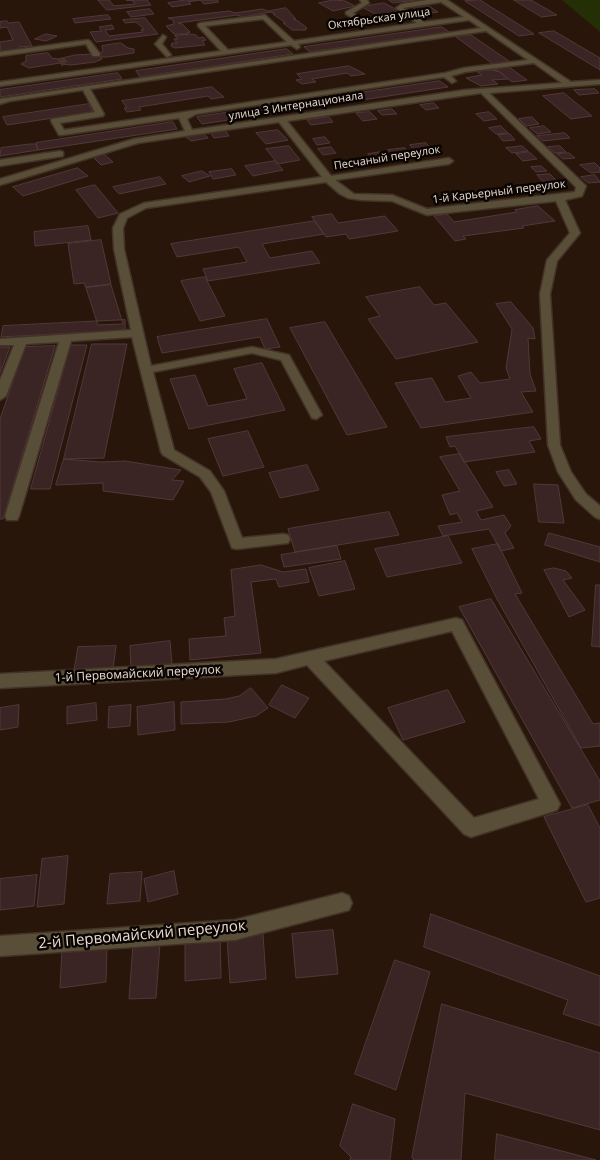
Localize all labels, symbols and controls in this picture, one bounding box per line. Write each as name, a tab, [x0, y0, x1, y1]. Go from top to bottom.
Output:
street label: Октябрьская улица	[327, 5, 431, 33]
street label: улица 3 Интернационала	[228, 89, 364, 123]
street label: Песчаный переулок	[333, 143, 441, 173]
street label: 1-й Карьерный переулок	[432, 177, 566, 207]
street label: 1-й Первомайский переулок	[55, 662, 221, 686]
street label: 2-й Первомайский переулок	[38, 917, 246, 953]

